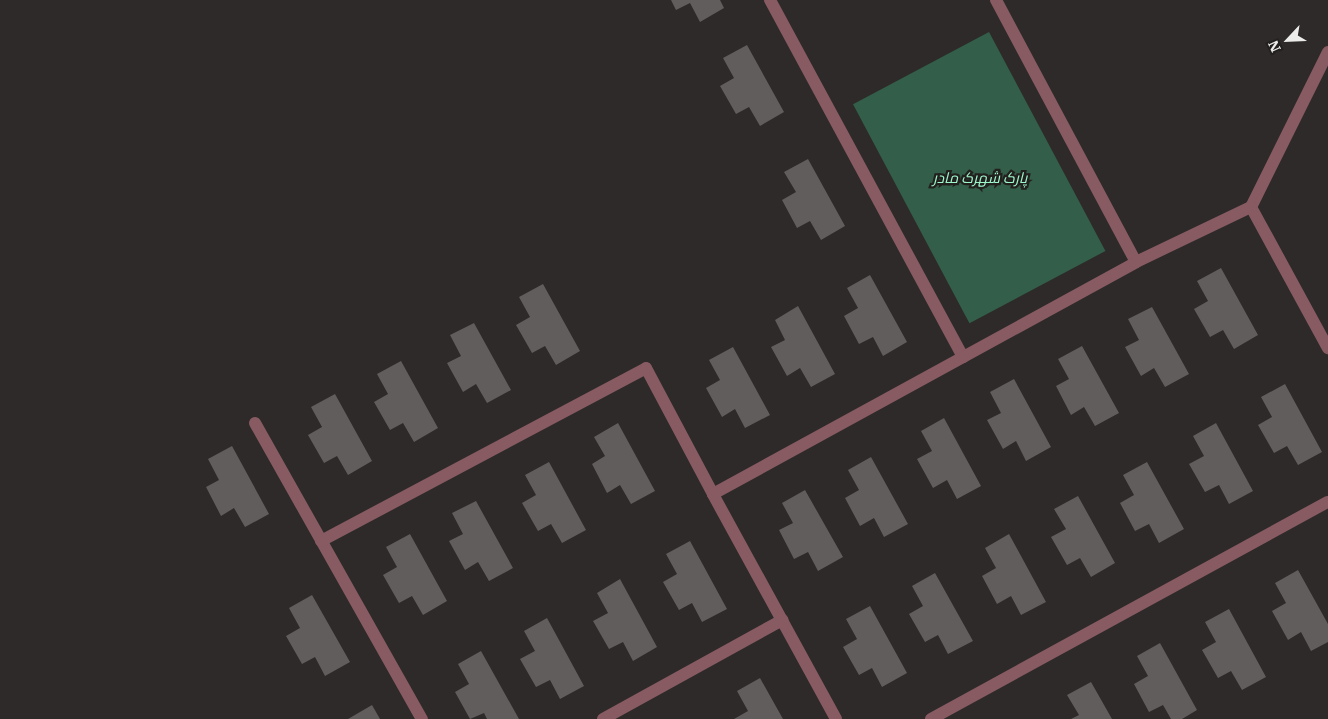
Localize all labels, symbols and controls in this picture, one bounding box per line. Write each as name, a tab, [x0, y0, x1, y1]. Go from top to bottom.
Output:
north arrow	[1263, 15, 1313, 65]
text: N	[1264, 38, 1285, 55]
park label: پارک شهرک مادر	[933, 169, 1027, 187]

